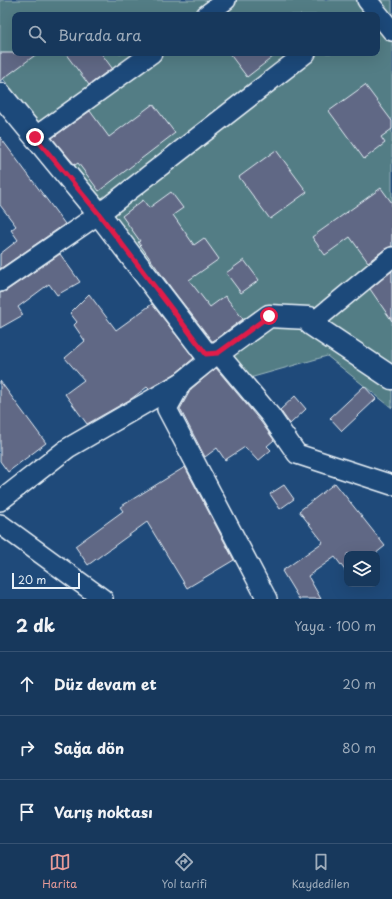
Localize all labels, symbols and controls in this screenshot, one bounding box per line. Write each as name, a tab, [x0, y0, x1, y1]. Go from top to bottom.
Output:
search box	[12, 12, 380, 56]
icon: search	[26, 23, 48, 45]
text: Burada ara	[58, 23, 141, 46]
route end	[26, 128, 44, 146]
route start	[260, 307, 278, 325]
map controls	[344, 551, 380, 587]
button: layers	[344, 551, 380, 587]
scale bar	[12, 571, 80, 590]
text: 20 m	[18, 571, 46, 588]
text: 2 dk	[16, 612, 55, 638]
text: Yaya · 100 m	[294, 616, 376, 635]
text: Düz devam et	[54, 672, 157, 695]
icon: ahead	[16, 673, 38, 695]
text: 20 m	[342, 674, 376, 693]
text: Sağa dön	[54, 736, 124, 759]
icon: right	[16, 737, 38, 759]
text: 80 m	[342, 738, 376, 757]
text: Varış noktası	[54, 800, 153, 823]
icon: arrive	[16, 801, 38, 823]
tab: Harita	[42, 851, 77, 892]
tab: Yol tarifi	[162, 851, 207, 892]
tab: Kaydedilen	[292, 851, 350, 892]

